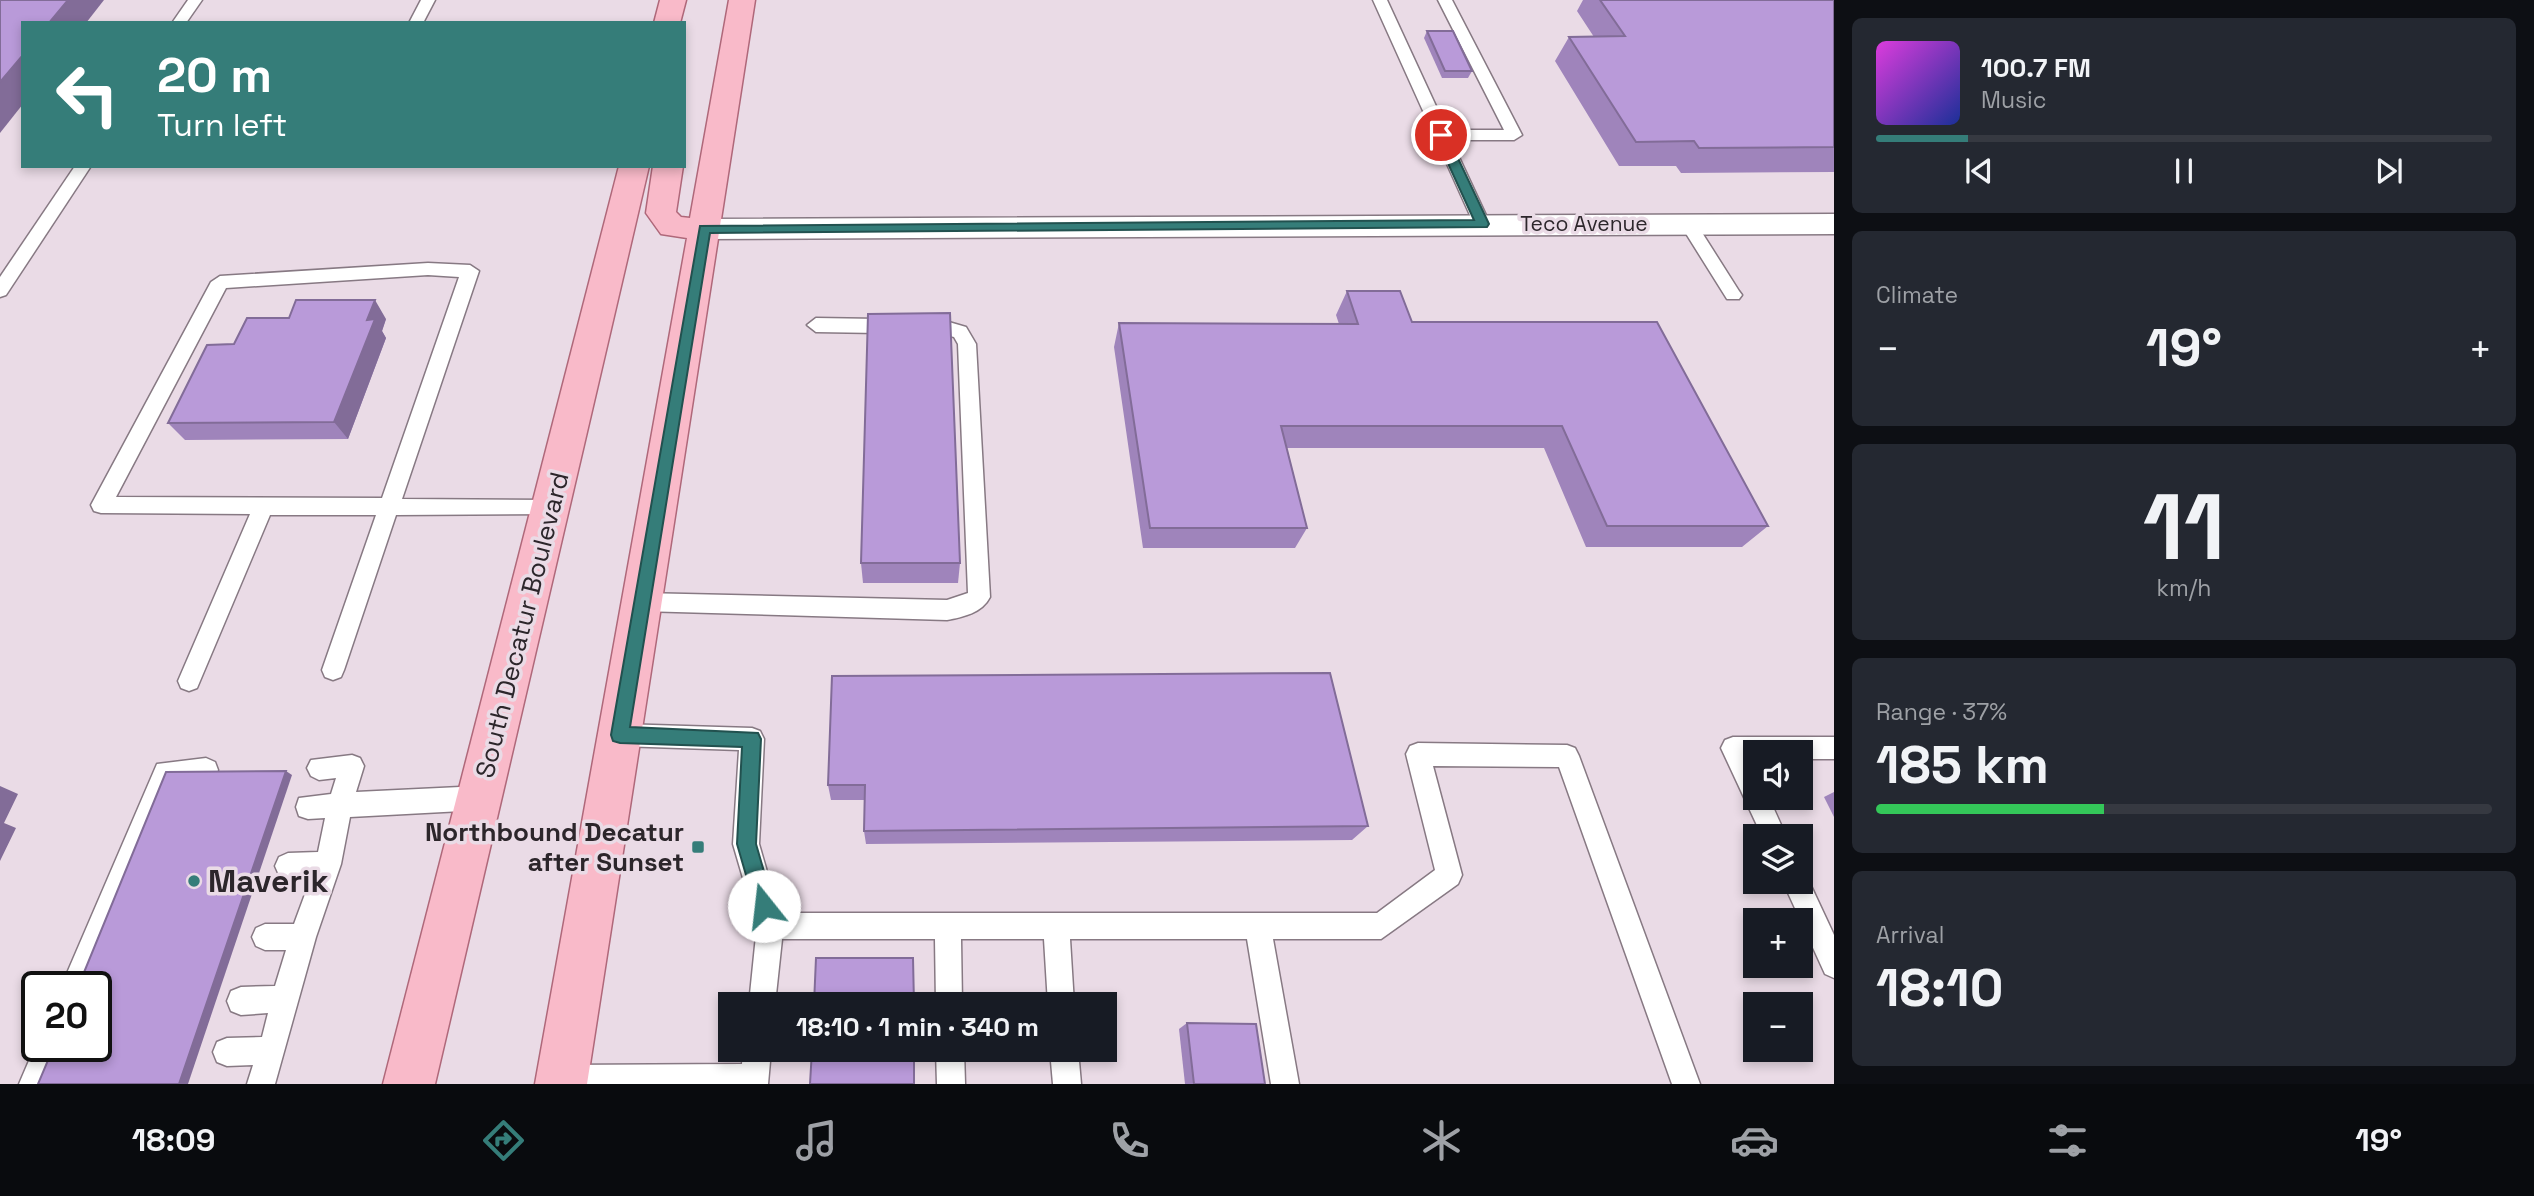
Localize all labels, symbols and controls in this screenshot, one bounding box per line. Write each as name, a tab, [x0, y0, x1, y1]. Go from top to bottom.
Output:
text: 20 m	[157, 44, 272, 106]
icon: left	[42, 49, 133, 140]
text: 100.7 FM	[1981, 51, 2091, 85]
text: Music	[1981, 85, 2046, 115]
text: Turn left	[157, 105, 287, 145]
pin	[1411, 105, 1471, 165]
icon: arrive	[1422, 116, 1460, 154]
icon: previous	[1960, 152, 1998, 190]
icon: pause	[2165, 152, 2203, 190]
icon: next	[2370, 152, 2408, 190]
street label: Teco Avenue	[1520, 210, 1648, 237]
text: Climate	[1876, 280, 1958, 310]
text: 19°	[2146, 315, 2222, 381]
text: −	[1876, 325, 1900, 373]
text: +	[2468, 325, 2492, 373]
street label: South Decatur Boulevard	[467, 468, 577, 782]
text: 11	[2143, 469, 2225, 586]
text: km/h	[2157, 573, 2211, 603]
text: Range · 37%	[1876, 697, 2007, 727]
text: 185 km	[1876, 732, 2049, 798]
map controls	[1743, 740, 1813, 1062]
button: sound	[1743, 740, 1813, 810]
place label: Northbound Decatur after Sunset	[425, 815, 684, 879]
button: layers	[1743, 824, 1813, 894]
marker: Northbound Decatur after Sunset	[690, 839, 706, 855]
place label: Maverik	[208, 861, 329, 901]
position arrow	[727, 869, 801, 943]
marker: Maverik	[186, 873, 202, 889]
button: +	[1743, 908, 1813, 978]
text: Arrival	[1876, 920, 1944, 950]
text: 18:10	[1876, 955, 2003, 1021]
speed limit sign: 20	[21, 971, 112, 1062]
button: −	[1743, 992, 1813, 1062]
text: 18:10 · 1 min · 340 m	[796, 1010, 1039, 1044]
icon: directions	[479, 1116, 528, 1165]
icon: music	[792, 1116, 841, 1165]
icon: phone	[1105, 1116, 1154, 1165]
icon: climate	[1417, 1116, 1466, 1165]
icon: car	[1730, 1116, 1779, 1165]
icon: filters	[2043, 1116, 2092, 1165]
text: 18:09	[132, 1120, 216, 1160]
text: 19°	[2355, 1120, 2402, 1160]

